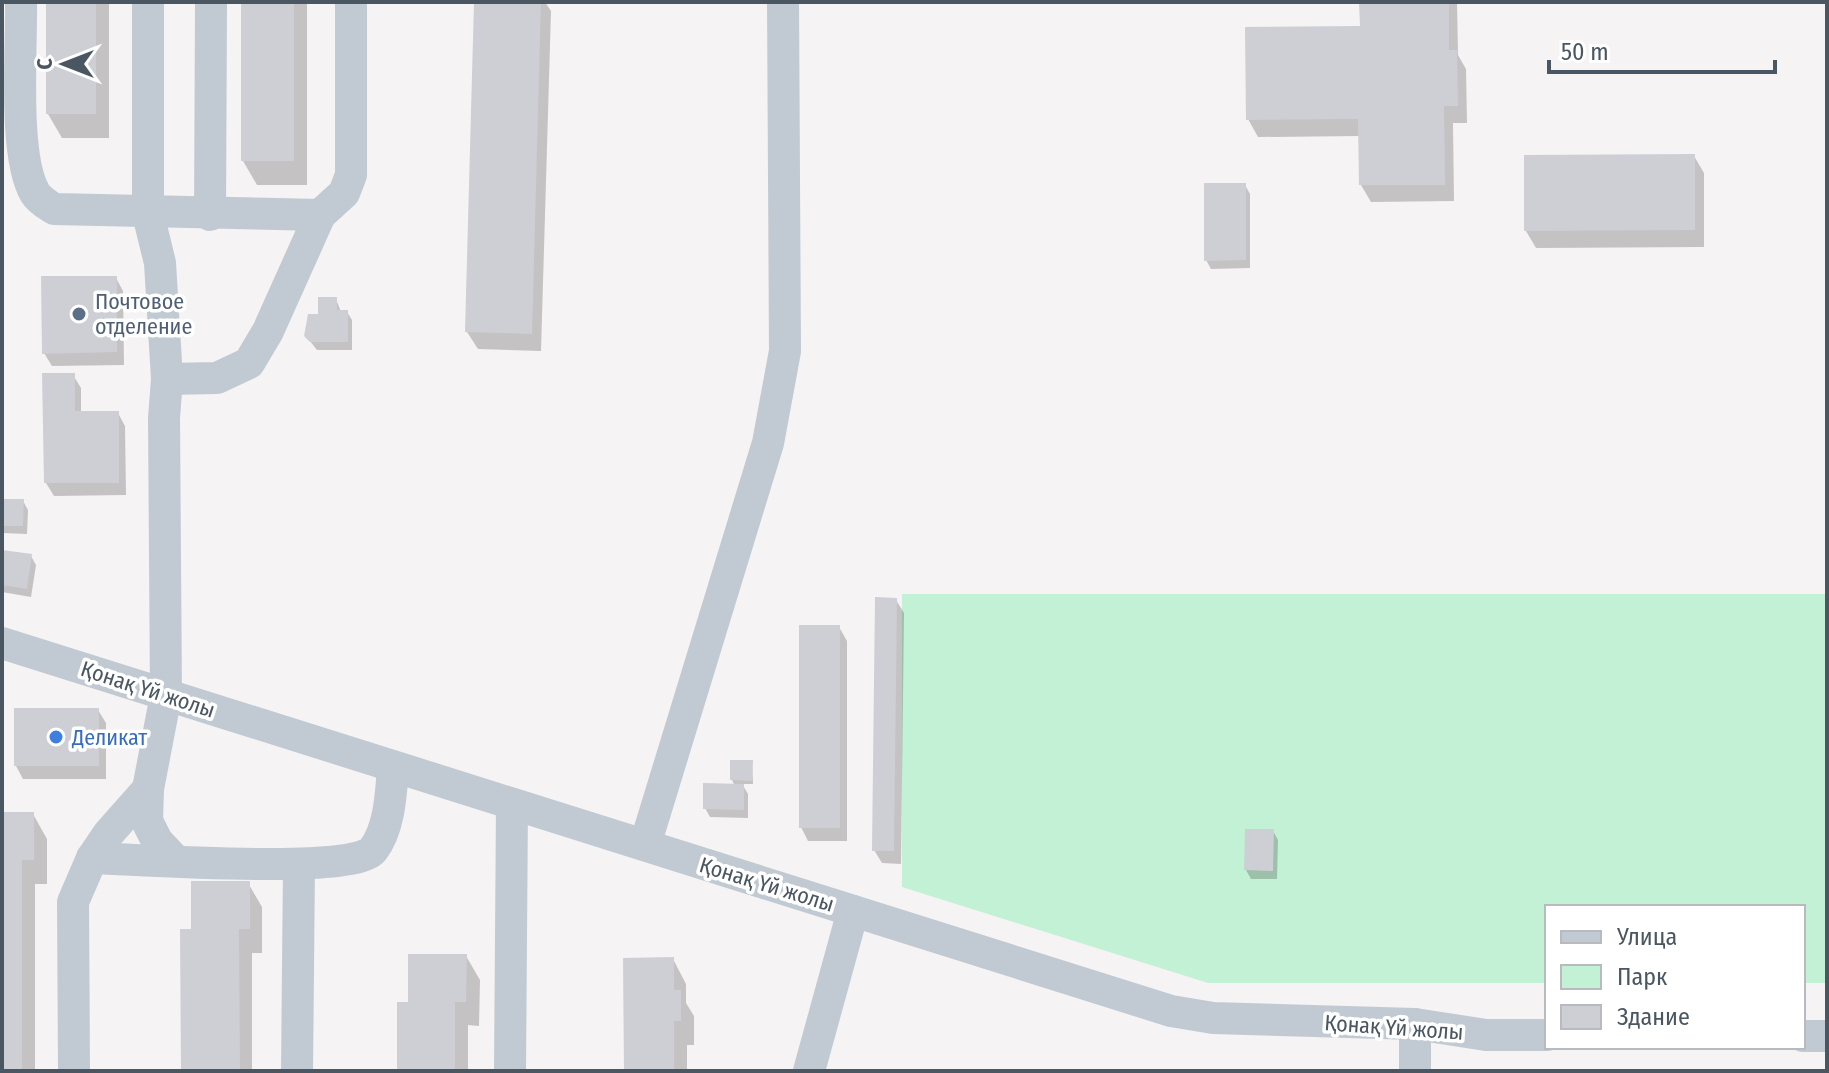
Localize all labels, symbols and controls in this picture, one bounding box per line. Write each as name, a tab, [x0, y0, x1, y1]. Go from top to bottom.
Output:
north arrow	[24, 24, 104, 104]
scale bar	[1549, 24, 1775, 74]
text: 50 m	[1561, 38, 1609, 66]
text: С	[31, 58, 58, 70]
place label: Почтовое отделение	[95, 288, 192, 340]
marker: Почтовое отделение	[70, 305, 88, 323]
street label: Қонақ Үй жолы	[77, 655, 218, 724]
place label: Деликат	[71, 724, 147, 751]
marker: Деликат	[47, 728, 65, 746]
street label: Қонақ Үй жолы	[696, 851, 837, 918]
legend	[1545, 905, 1805, 1049]
text: Улица	[1616, 923, 1677, 951]
text: Парк	[1617, 963, 1668, 991]
text: Здание	[1617, 1003, 1690, 1031]
street label: Қонақ Үй жолы	[1323, 1009, 1464, 1046]

